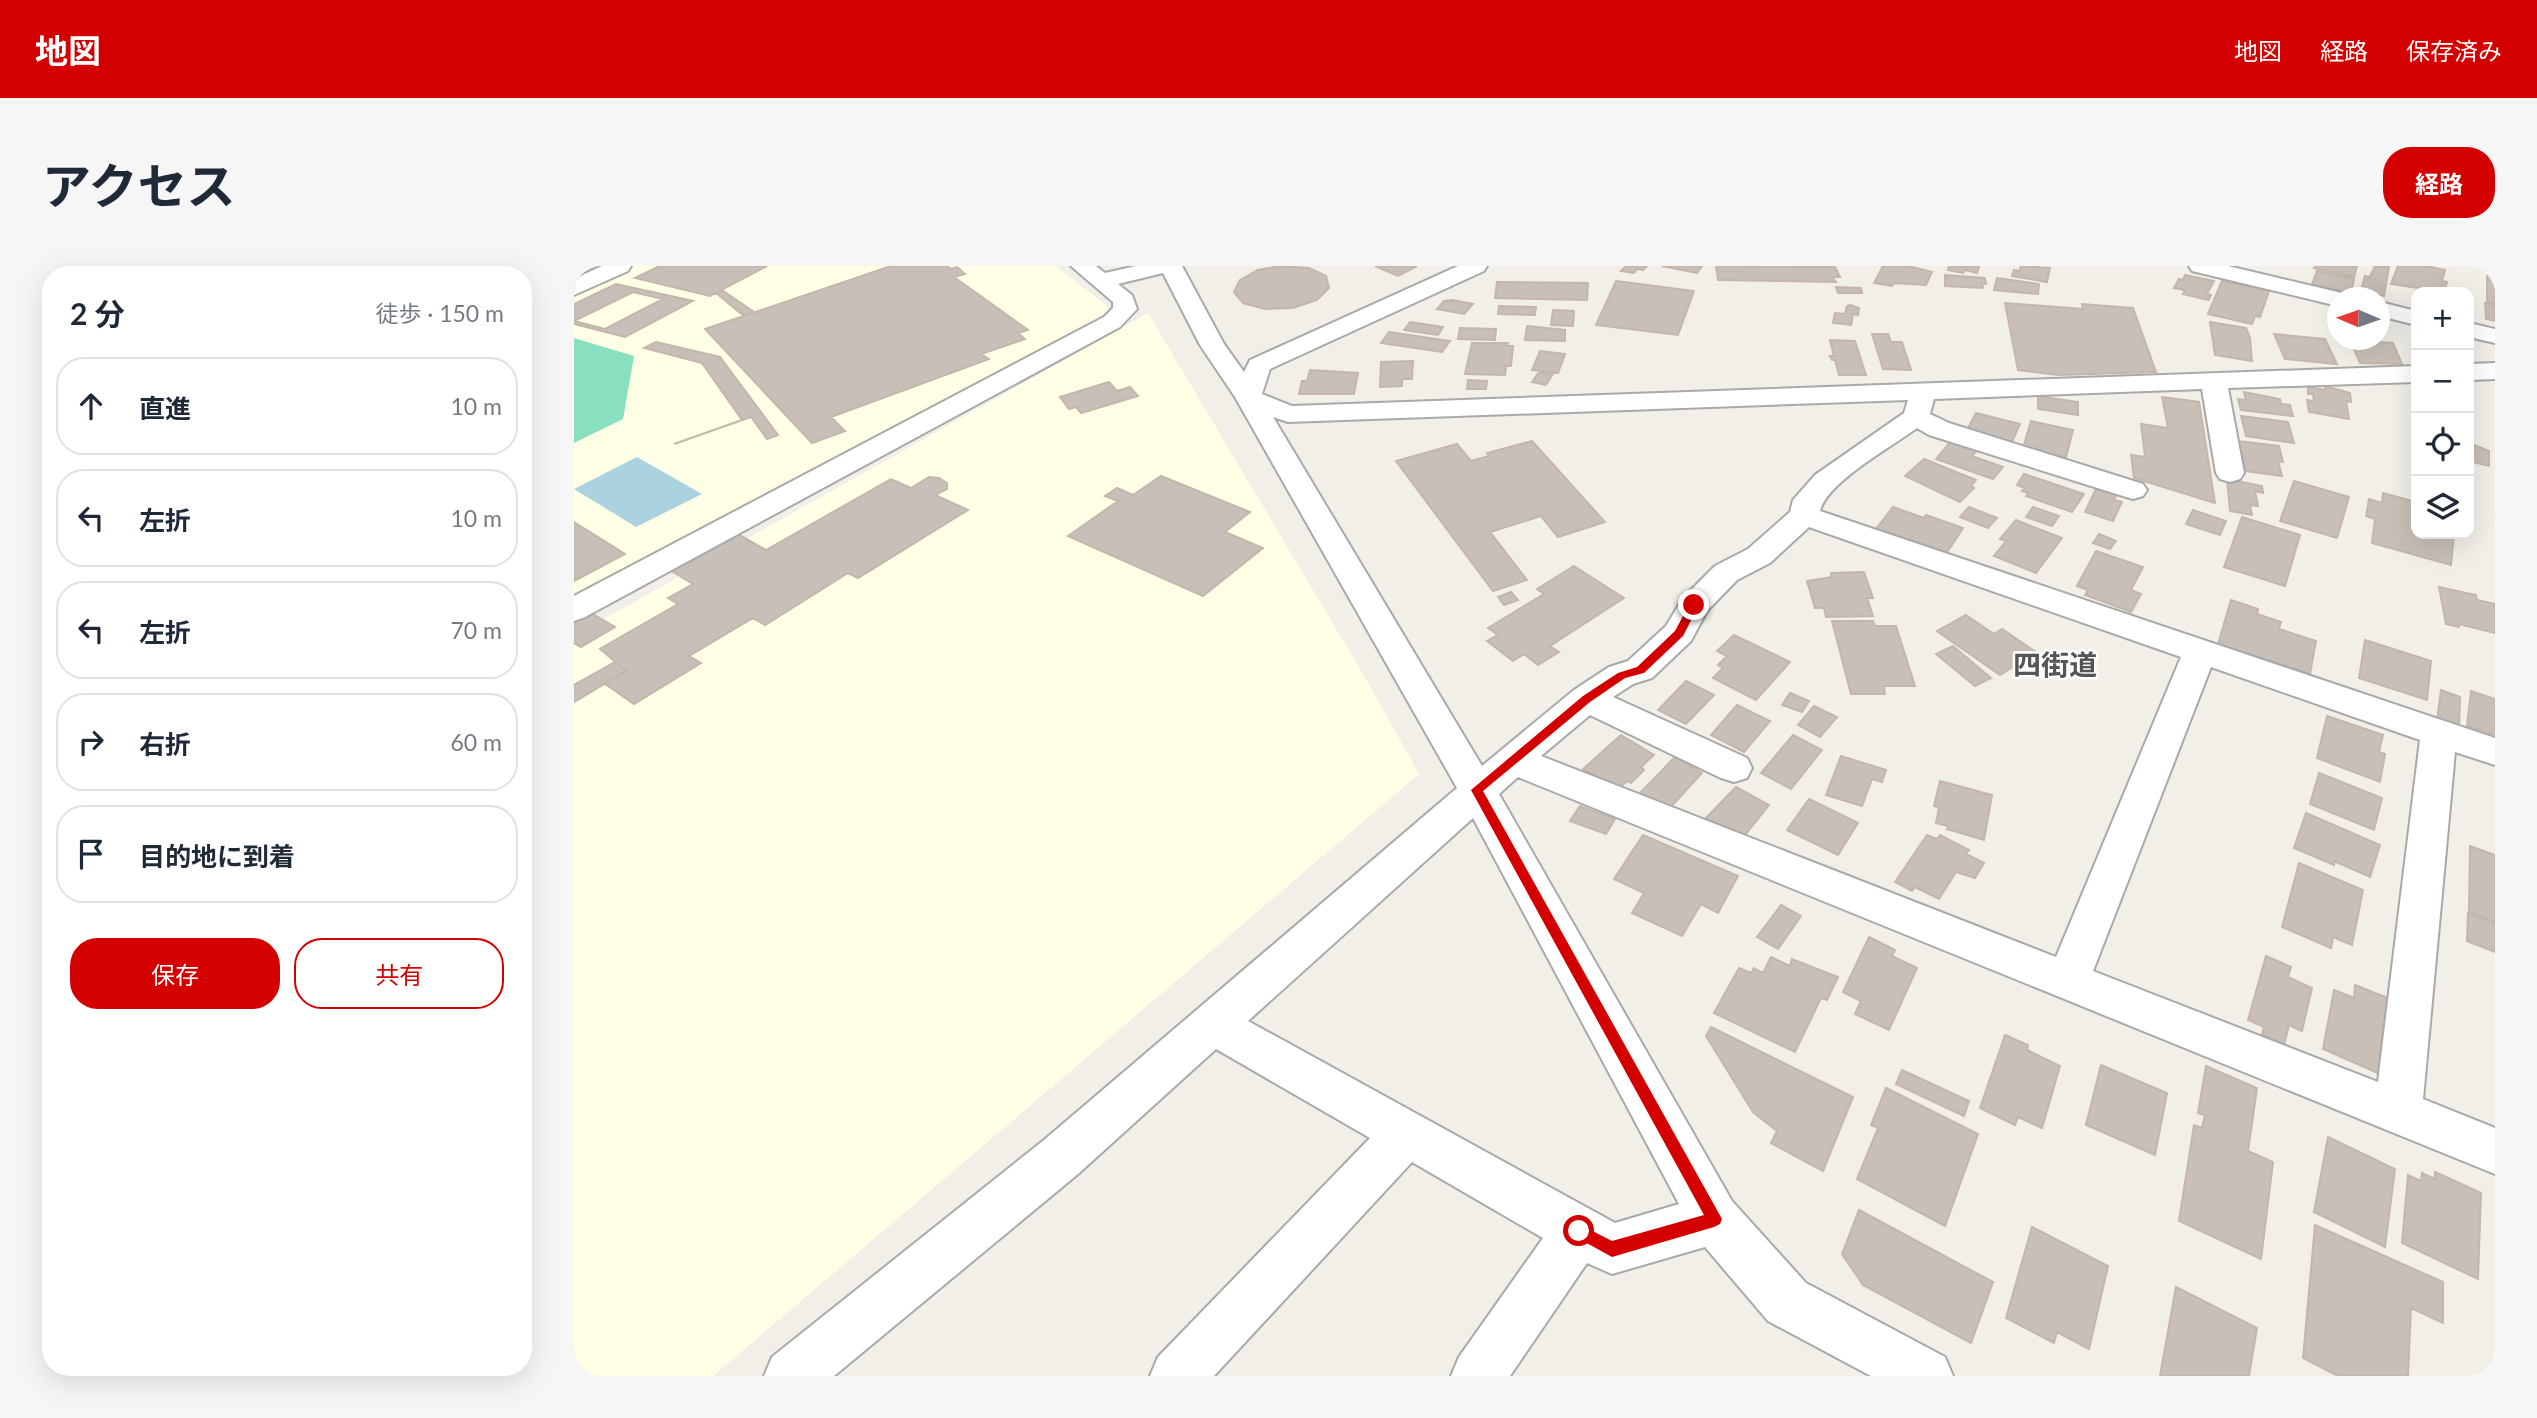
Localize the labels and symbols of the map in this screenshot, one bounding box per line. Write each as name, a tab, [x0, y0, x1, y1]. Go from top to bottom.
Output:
north arrow	[2327, 287, 2390, 350]
route end	[1678, 589, 1709, 620]
district label: 四街道	[2013, 647, 2097, 681]
route start	[1563, 1215, 1594, 1246]

